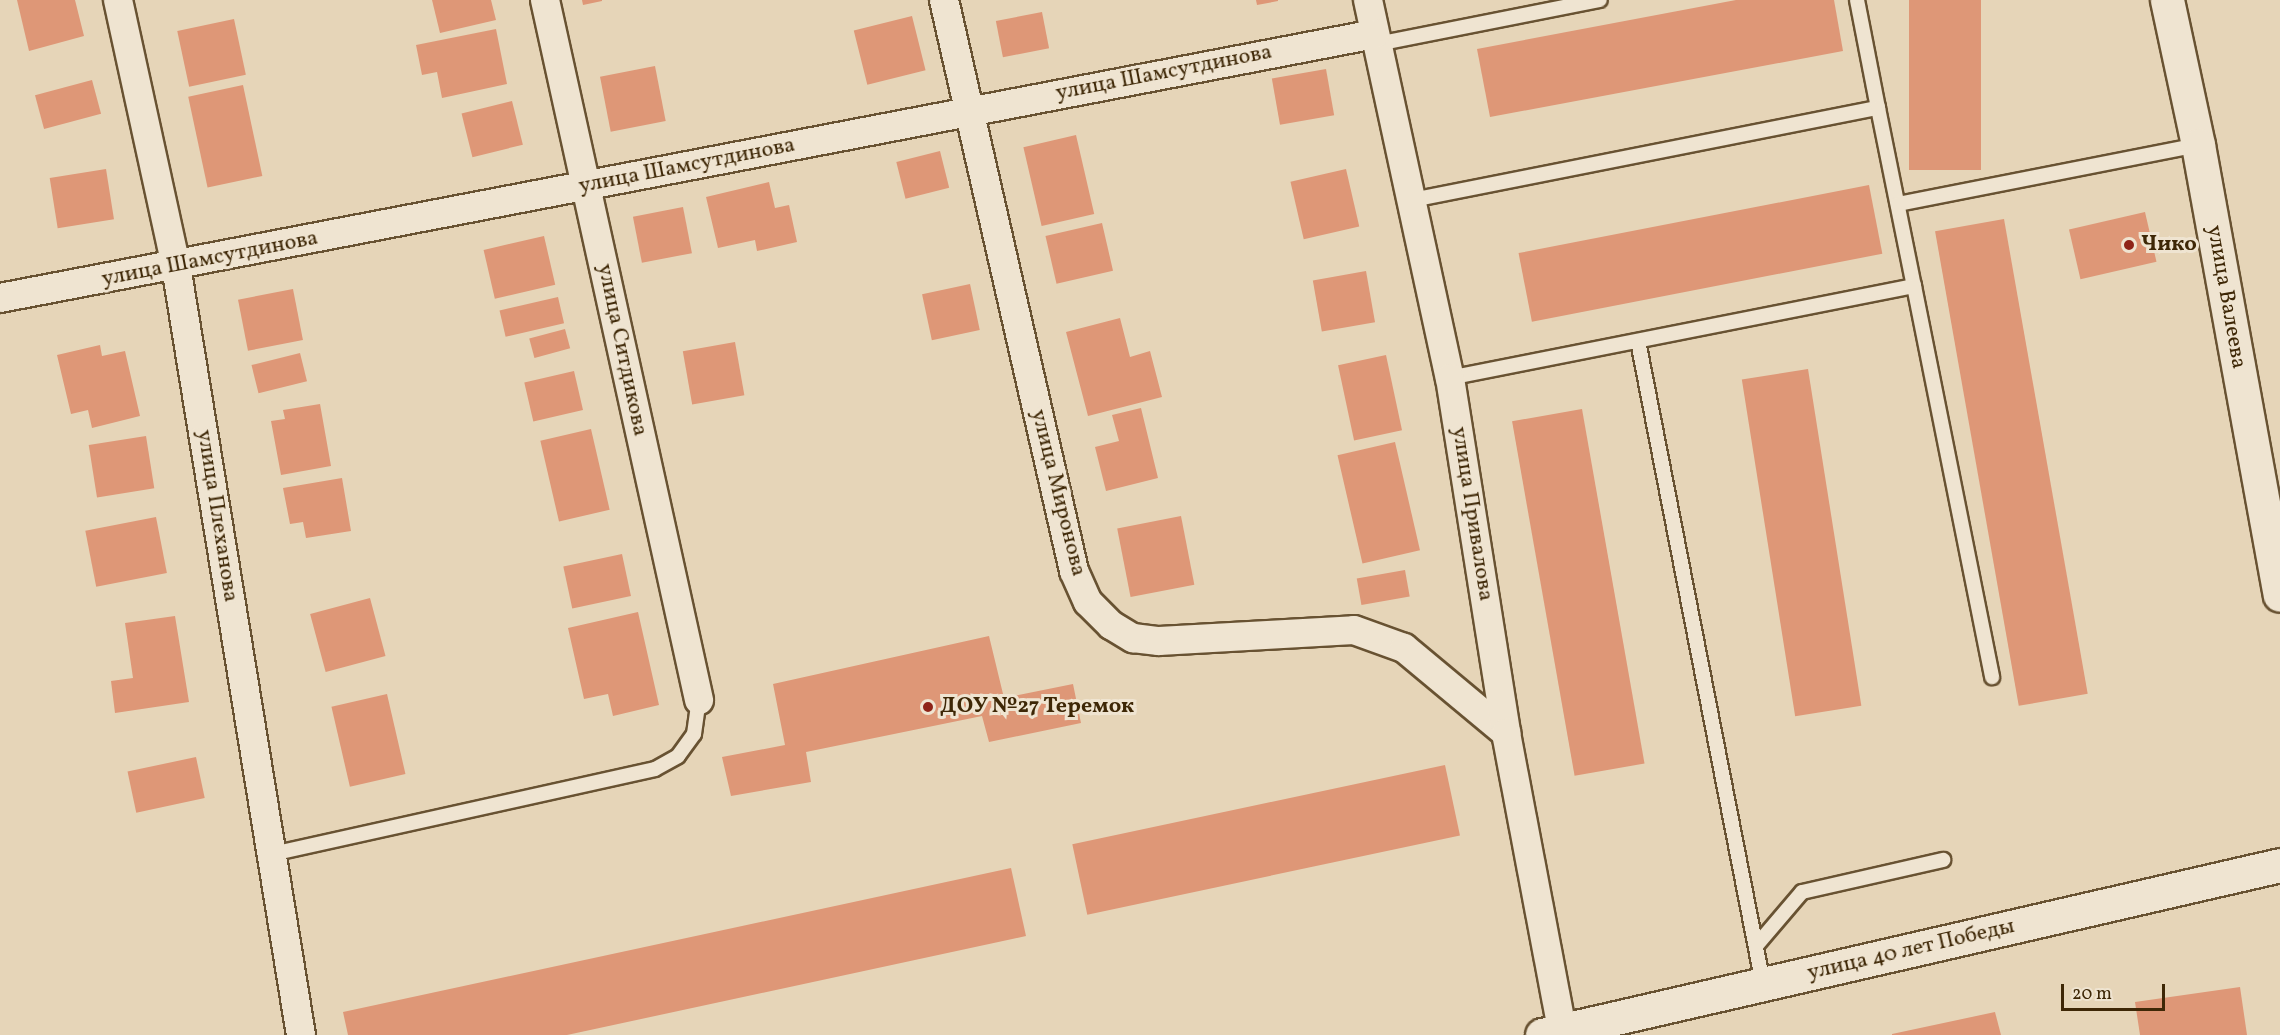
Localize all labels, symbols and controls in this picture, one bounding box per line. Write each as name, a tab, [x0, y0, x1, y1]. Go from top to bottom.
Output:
street label: улица Шамсутдинова	[1054, 39, 1274, 107]
street label: улица Шамсутдинова	[577, 132, 797, 200]
street label: улица Валеева	[2200, 223, 2252, 371]
street label: улица Шамсутдинова	[100, 225, 320, 293]
place label: Чико	[2141, 232, 2197, 258]
marker: Чико	[2122, 238, 2136, 252]
street label: улица Ситдикова	[591, 261, 653, 439]
street label: улица Миронова	[1025, 407, 1091, 579]
street label: улица Привалова	[1445, 425, 1499, 603]
street label: улица Плеханова	[190, 428, 244, 604]
place label: ДОУ №27 Теремок	[940, 694, 1135, 720]
marker: ДОУ №27 Теремок	[921, 700, 935, 714]
street label: улица 40 лет Победы	[1805, 913, 2017, 987]
scale bar	[2064, 972, 2168, 1010]
text: 20 m	[2072, 982, 2112, 1007]

